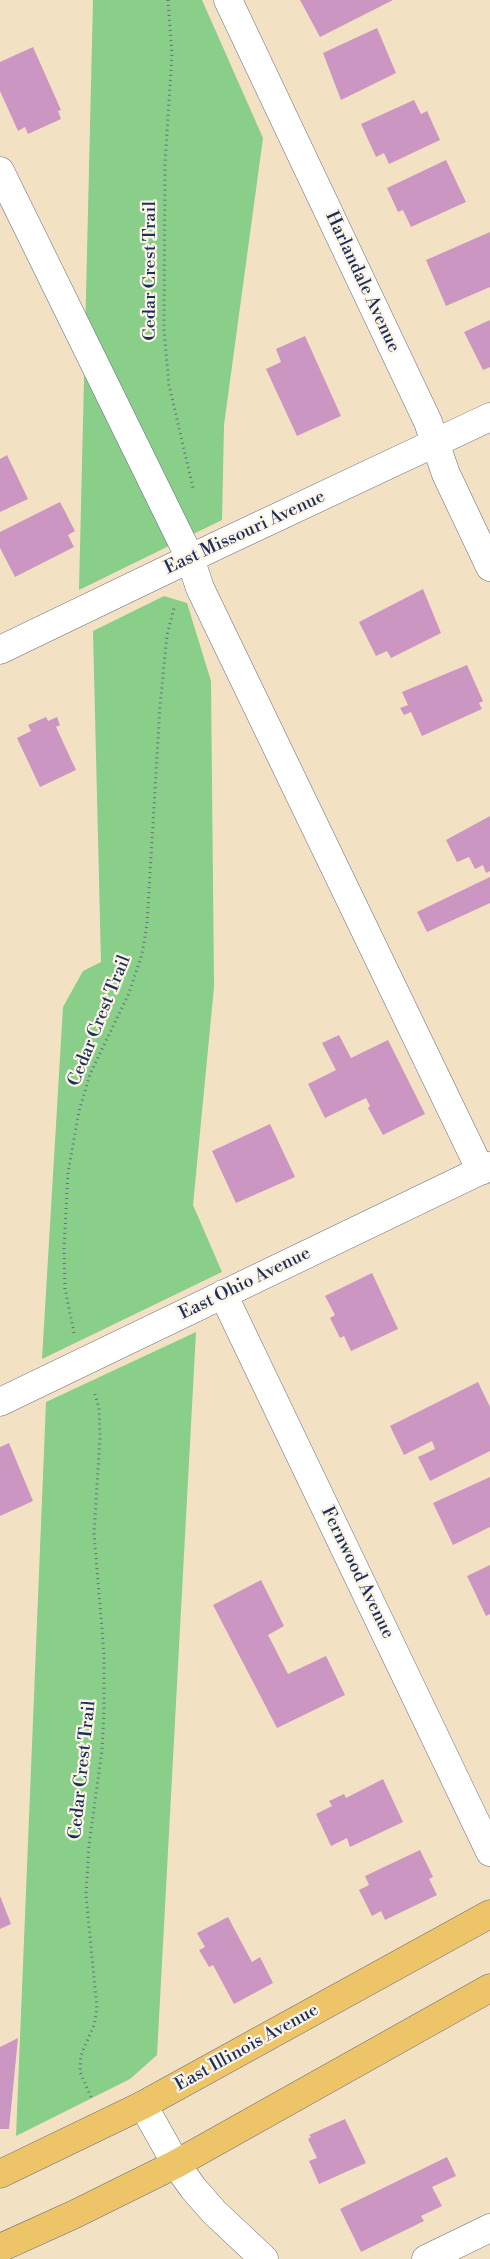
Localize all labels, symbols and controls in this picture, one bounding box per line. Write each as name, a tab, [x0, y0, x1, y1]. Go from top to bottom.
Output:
street label: Cedar Crest Trail	[140, 201, 162, 341]
street label: Harlandale Avenue	[320, 208, 404, 356]
street label: East Missouri Avenue	[161, 486, 329, 580]
street label: Cedar Crest Trail	[64, 952, 136, 1090]
street label: East Ohio Avenue	[176, 1243, 314, 1325]
street label: Fernwood Avenue	[316, 1503, 398, 1643]
street label: Cedar Crest Trail	[65, 1700, 101, 1840]
street label: East Illinois Avenue	[171, 2000, 323, 2096]

